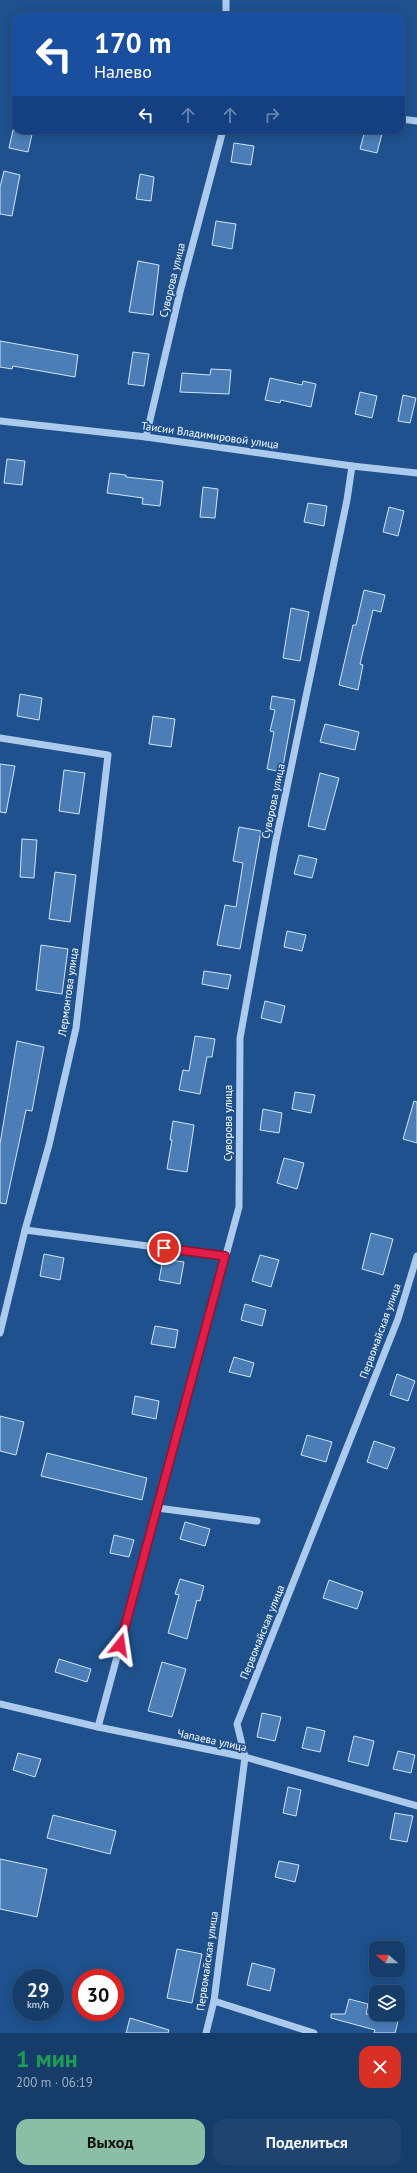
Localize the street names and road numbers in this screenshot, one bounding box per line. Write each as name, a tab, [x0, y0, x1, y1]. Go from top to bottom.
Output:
street label: Суворова улица	[156, 241, 188, 319]
street label: Таисии Владимировой улица	[140, 418, 280, 452]
street label: Суворова улица	[258, 762, 288, 840]
street label: Лермонтова улица	[55, 947, 81, 1038]
street label: Суворова улица	[221, 1085, 235, 1161]
street label: Первомайская улица	[356, 1281, 404, 1381]
street label: Первомайская улица	[237, 1583, 287, 1681]
street label: Чапаева улица	[176, 1726, 248, 1754]
street label: Первомайская улица	[193, 1910, 221, 2012]

